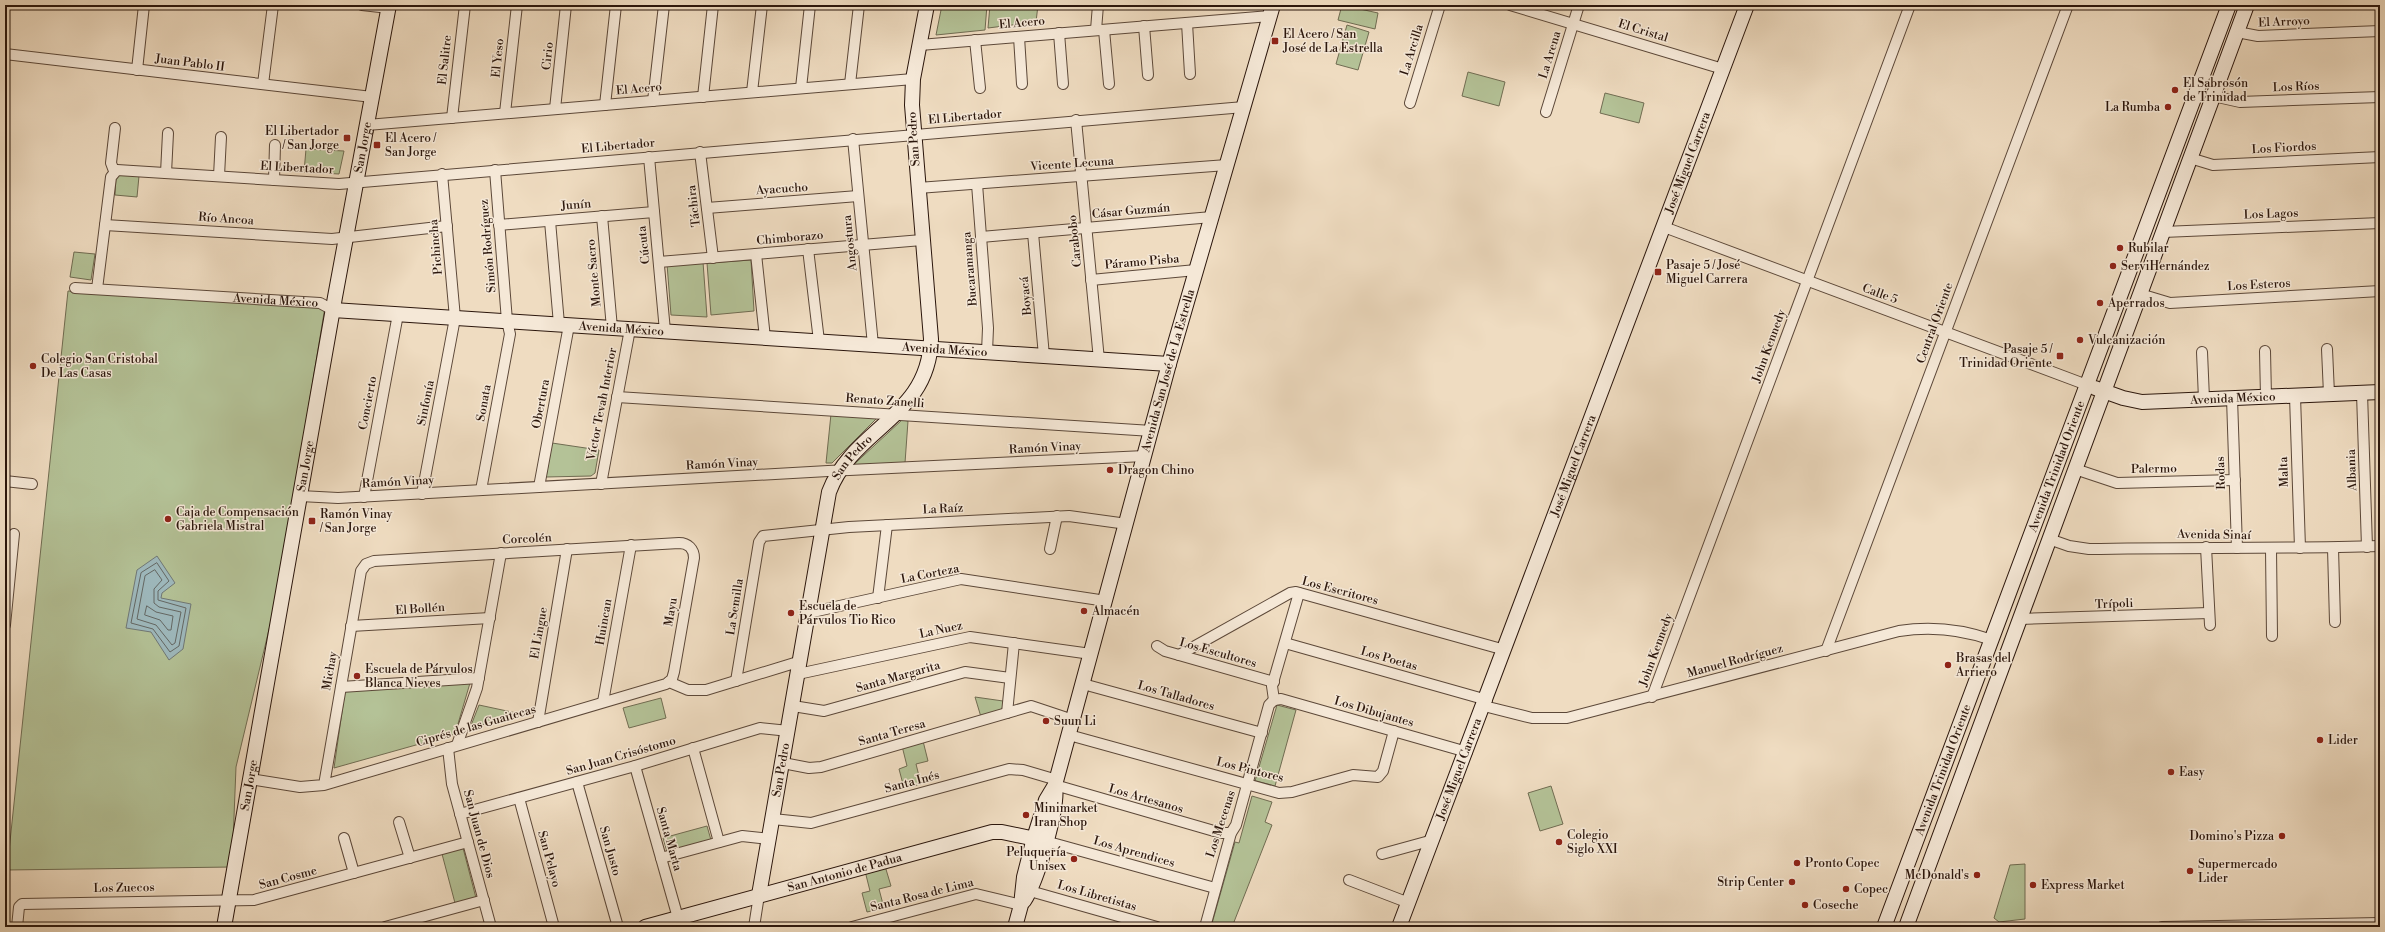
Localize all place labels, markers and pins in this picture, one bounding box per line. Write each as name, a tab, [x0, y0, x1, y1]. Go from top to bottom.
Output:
place label: El Acero / San José de La Estrella	[1282, 27, 1384, 56]
marker: El Acero / San José de La Estrella	[1270, 36, 1280, 46]
place label: El Sabrosón de Trinidad	[2183, 76, 2248, 105]
marker: El Sabrosón de Trinidad	[2170, 85, 2180, 95]
place label: La Rumba	[2105, 100, 2161, 115]
marker: La Rumba	[2163, 102, 2173, 112]
place label: El Libertador / San Jorge	[265, 124, 339, 153]
place label: El Acero / San Jorge	[385, 131, 437, 160]
marker: El Libertador / San Jorge	[342, 133, 352, 143]
marker: El Acero / San Jorge	[372, 140, 382, 150]
place label: Rubilar	[2128, 241, 2169, 256]
marker: Rubilar	[2115, 243, 2125, 253]
place label: Pasaje 5 / José Miguel Carrera	[1666, 258, 1749, 287]
place label: ServiHernández	[2121, 259, 2210, 274]
marker: ServiHernández	[2108, 261, 2118, 271]
marker: Pasaje 5 / José Miguel Carrera	[1653, 267, 1663, 277]
place label: Aperrados	[2107, 296, 2165, 311]
marker: Aperrados	[2095, 298, 2105, 308]
place label: Vulcanización	[2087, 333, 2165, 348]
marker: Vulcanización	[2075, 335, 2085, 345]
place label: Pasaje 5 / Trinidad Oriente	[1959, 342, 2053, 371]
marker: Pasaje 5 / Trinidad Oriente	[2055, 351, 2065, 361]
place label: Colegio San Cristobal De Las Casas	[41, 352, 158, 381]
marker: Colegio San Cristobal De Las Casas	[28, 361, 38, 371]
place label: Dragon Chino	[1118, 463, 1195, 478]
marker: Dragon Chino	[1105, 465, 1115, 475]
place label: Caja de Compensación Gabriela Mistral	[176, 505, 299, 534]
place label: Ramón Vinay / San Jorge	[319, 507, 393, 536]
marker: Caja de Compensación Gabriela Mistral	[163, 514, 173, 524]
marker: Ramón Vinay / San Jorge	[307, 516, 317, 526]
place label: Escuela de Párvulos Tio Rico	[799, 599, 896, 628]
place label: Almacén	[1091, 604, 1140, 619]
marker: Almacén	[1079, 606, 1089, 616]
marker: Escuela de Párvulos Tio Rico	[786, 608, 796, 618]
place label: Brasas del Arriero	[1955, 651, 2012, 680]
marker: Brasas del Arriero	[1943, 660, 1953, 670]
place label: Escuela de Párvulos Blanca Nieves	[364, 662, 473, 691]
marker: Escuela de Párvulos Blanca Nieves	[352, 671, 362, 681]
place label: Suun Li	[1054, 714, 1096, 729]
marker: Suun Li	[1041, 716, 1051, 726]
place label: Lider	[2328, 733, 2358, 748]
marker: Lider	[2315, 735, 2325, 745]
place label: Easy	[2179, 765, 2205, 780]
marker: Easy	[2166, 767, 2176, 777]
place label: Minimarket Iran Shop	[1034, 801, 1099, 830]
marker: Minimarket Iran Shop	[1021, 810, 1031, 820]
place label: Colegio Siglo XXI	[1567, 828, 1618, 857]
place label: Domino's Pizza	[2189, 829, 2275, 844]
marker: Domino's Pizza	[2277, 831, 2287, 841]
marker: Colegio Siglo XXI	[1554, 837, 1564, 847]
place label: Peluquería Unisex	[1006, 845, 1067, 874]
marker: Peluquería Unisex	[1069, 854, 1079, 864]
place label: Pronto Copec	[1805, 856, 1880, 871]
place label: Supermercado Lider	[2198, 857, 2278, 886]
marker: Pronto Copec	[1792, 858, 1802, 868]
marker: Supermercado Lider	[2185, 866, 2195, 876]
place label: McDonald's	[1905, 868, 1969, 883]
marker: McDonald's	[1972, 870, 1982, 880]
place label: Strip Center	[1717, 875, 1784, 890]
marker: Strip Center	[1787, 877, 1797, 887]
place label: Express Market	[2041, 878, 2125, 893]
marker: Express Market	[2028, 880, 2038, 890]
place label: Copec	[1854, 882, 1888, 897]
marker: Copec	[1841, 884, 1851, 894]
place label: Coseche	[1813, 898, 1858, 913]
marker: Coseche	[1800, 900, 1810, 910]

